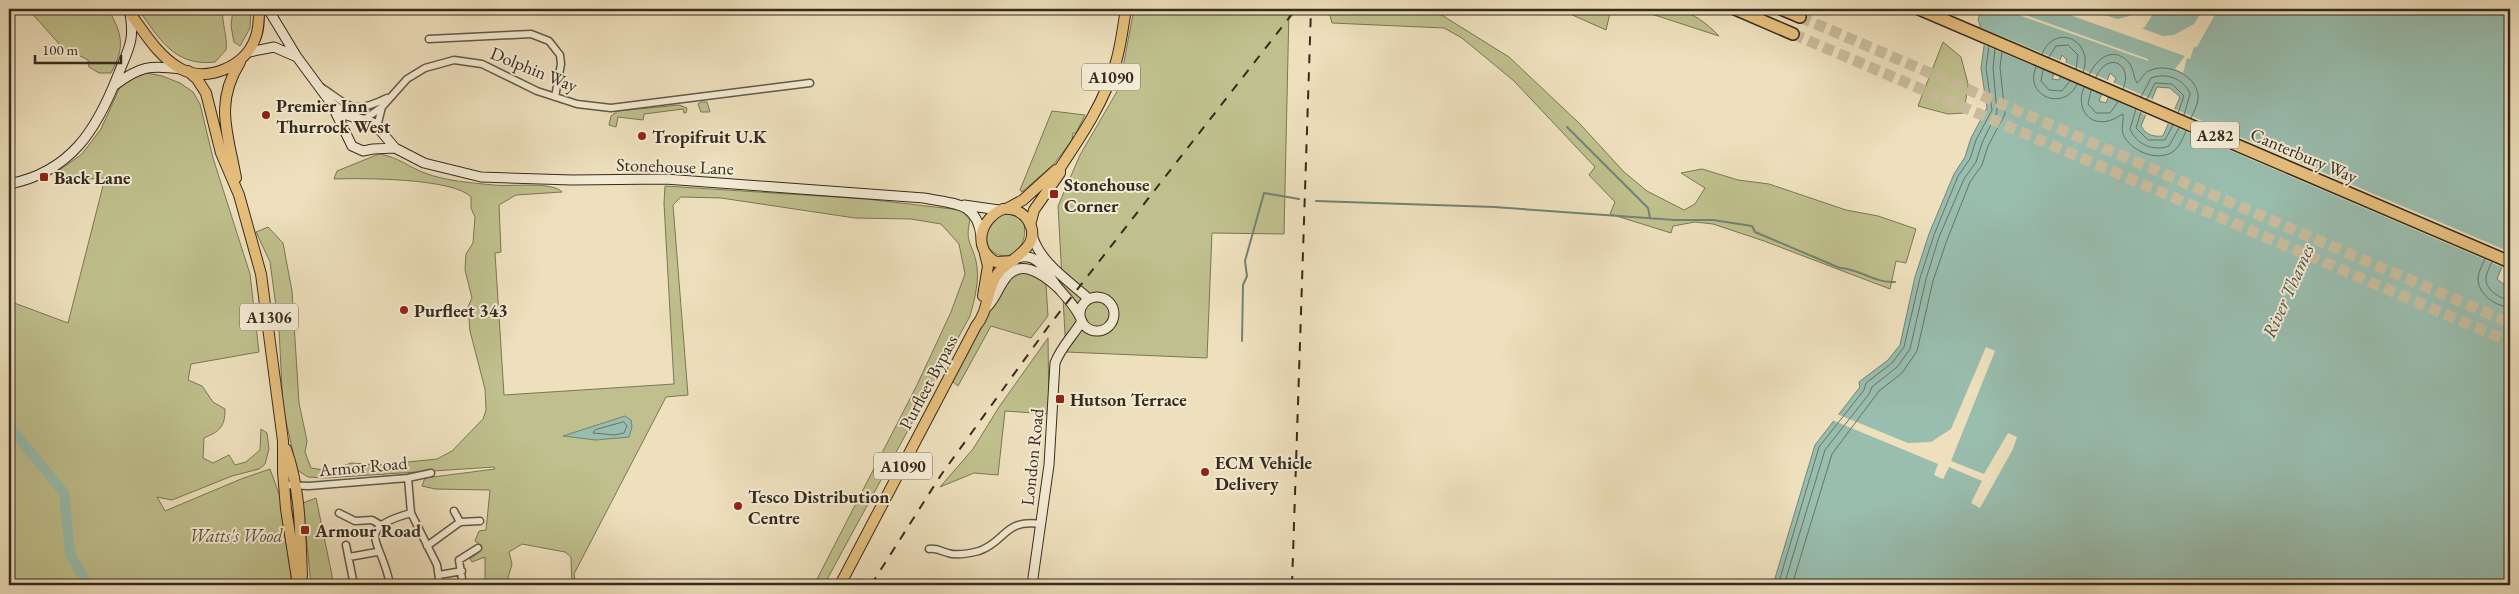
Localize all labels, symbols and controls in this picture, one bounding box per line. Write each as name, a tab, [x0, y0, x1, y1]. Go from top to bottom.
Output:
scale bar	[35, 32, 121, 64]
text: 100 m	[42, 40, 79, 59]
street label: Dolphin Way	[487, 41, 581, 97]
road number: A1090	[1082, 64, 1140, 90]
place label: Premier Inn Thurrock West	[276, 94, 391, 138]
marker: Premier Inn Thurrock West	[260, 109, 272, 121]
road number: A282	[2191, 122, 2239, 148]
street label: Canterbury Way	[2247, 122, 2361, 188]
place label: Tropifruit U.K	[652, 125, 767, 148]
marker: Tropifruit U.K	[636, 130, 648, 142]
street label: Stonehouse Lane	[616, 152, 734, 180]
place label: Back Lane	[54, 166, 131, 189]
marker: Back Lane	[38, 171, 50, 183]
place label: Stonehouse Corner	[1064, 173, 1150, 217]
marker: Stonehouse Corner	[1048, 188, 1060, 200]
water label: River Thames	[2256, 239, 2320, 342]
place label: Purfleet 343	[414, 299, 508, 322]
road number: A1306	[240, 304, 298, 330]
marker: Purfleet 343	[398, 304, 410, 316]
street label: Purfleet Bypass	[893, 331, 963, 433]
place label: Hutson Terrace	[1070, 388, 1187, 411]
marker: Hutson Terrace	[1054, 393, 1066, 405]
street label: London Road	[1015, 406, 1049, 507]
street label: Armor Road	[317, 451, 409, 481]
place label: ECM Vehicle Delivery	[1215, 451, 1312, 495]
road number: A1090	[874, 452, 932, 480]
marker: ECM Vehicle Delivery	[1199, 466, 1211, 478]
place label: Tesco Distribution Centre	[748, 485, 889, 529]
marker: Tesco Distribution Centre	[732, 500, 744, 512]
place label: Armour Road	[314, 519, 421, 542]
park label: Watts's Wood	[189, 524, 283, 547]
marker: Armour Road	[299, 524, 311, 536]

